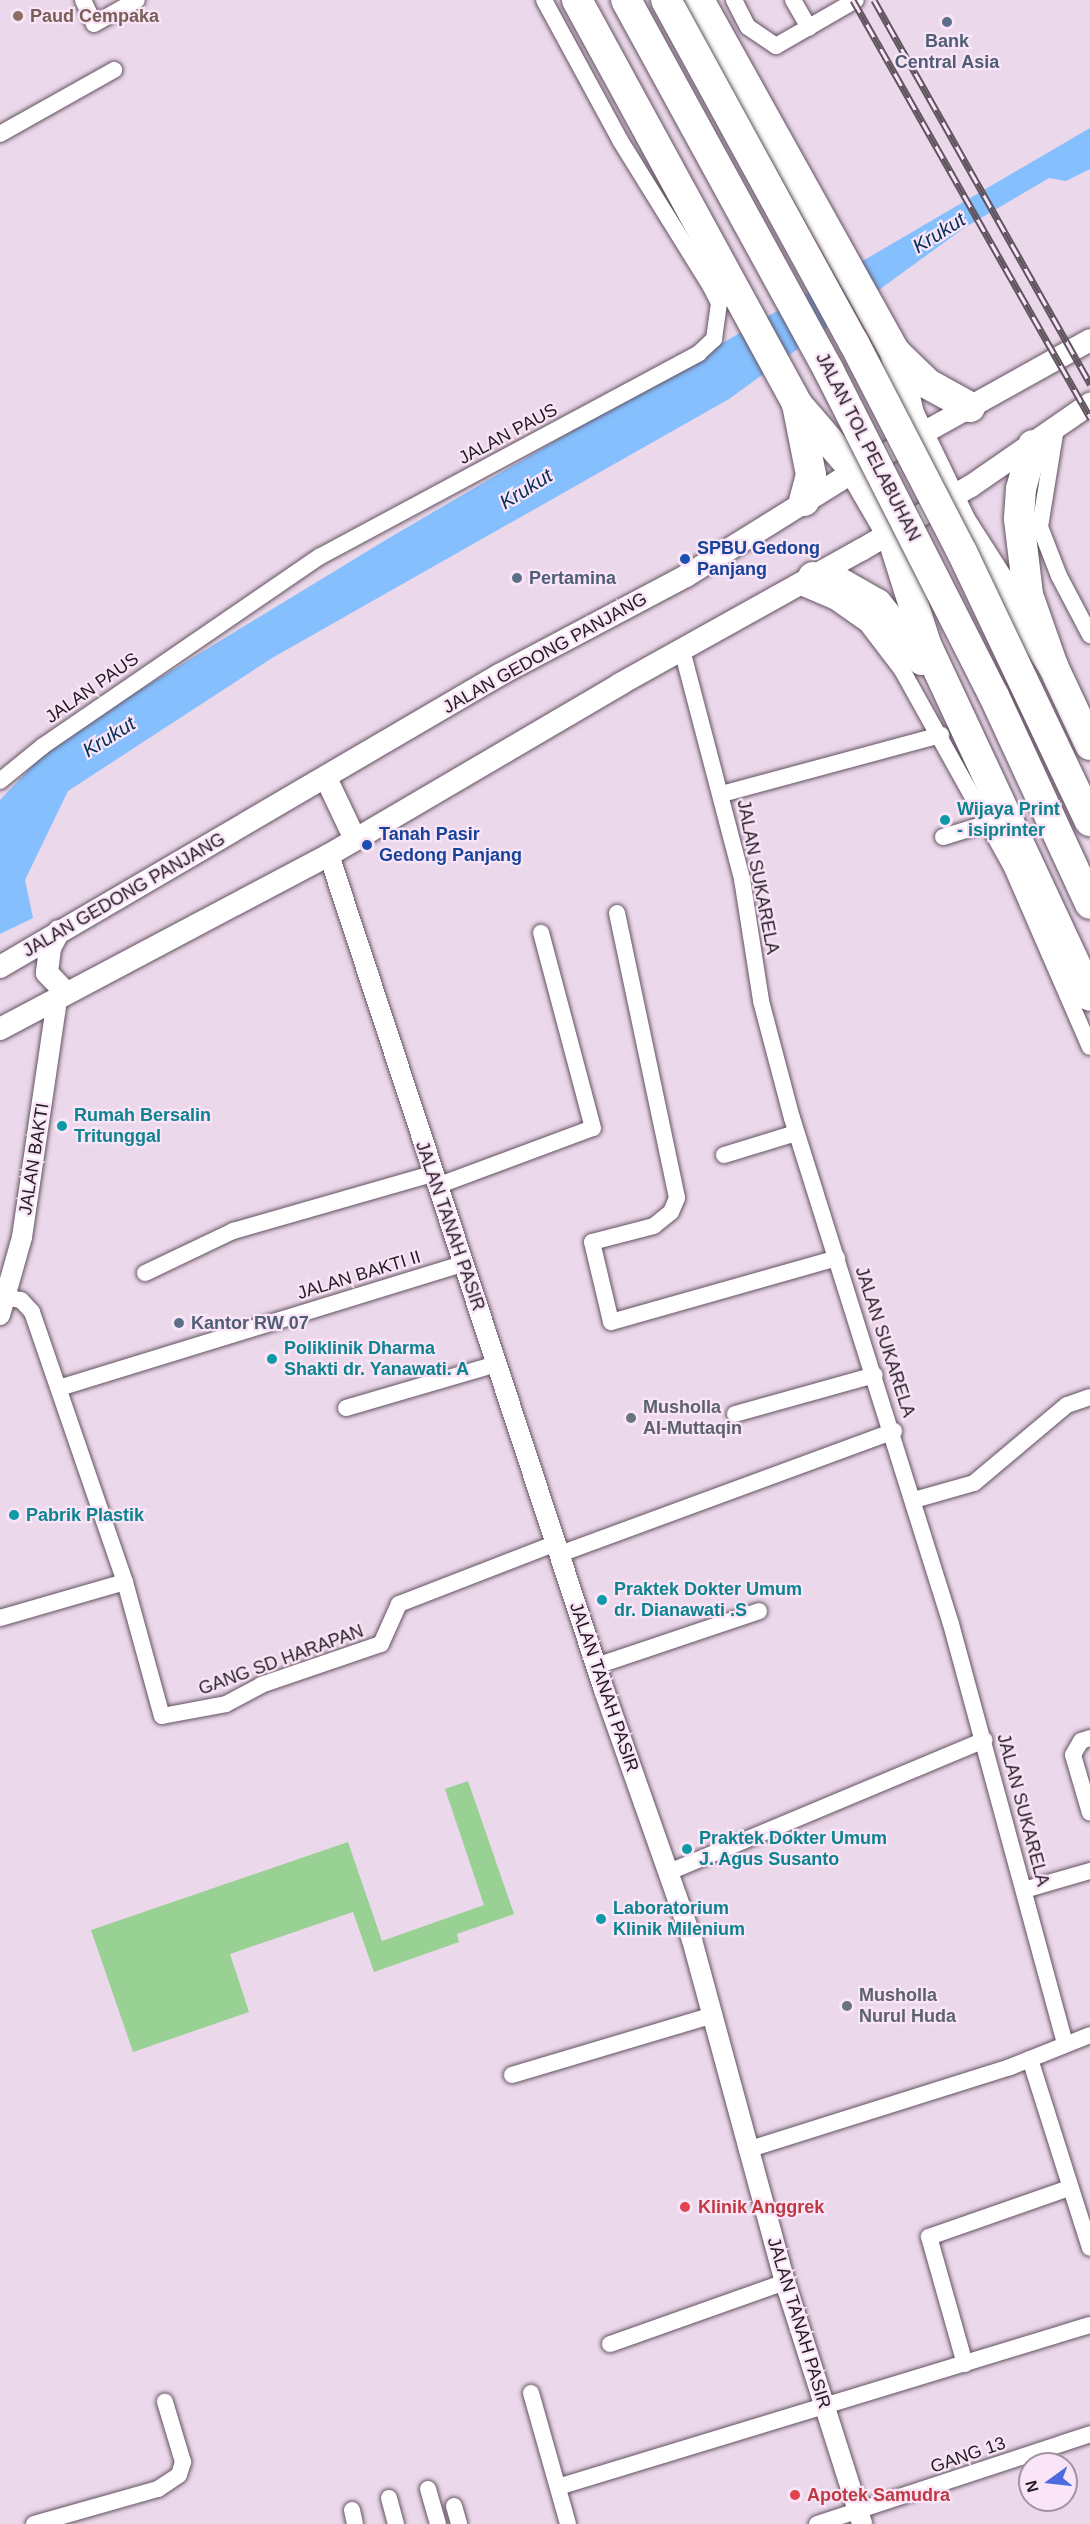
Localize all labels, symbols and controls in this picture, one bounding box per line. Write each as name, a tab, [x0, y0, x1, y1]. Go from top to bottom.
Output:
place label: Paud Cempaka	[30, 5, 159, 27]
marker: Paud Cempaka	[11, 9, 25, 23]
marker: Bank Central Asia	[940, 15, 954, 29]
place label: Bank Central Asia	[894, 31, 1000, 74]
water label: Krukut	[908, 208, 970, 258]
street label: JALAN TOL PELABUHAN	[811, 349, 925, 545]
street label: JALAN PAUS	[455, 399, 561, 469]
water label: Krukut	[495, 464, 557, 514]
place label: SPBU Gedong Panjang	[697, 538, 820, 580]
marker: SPBU Gedong Panjang	[678, 552, 692, 566]
place label: Pertamina	[529, 567, 616, 589]
marker: Pertamina	[510, 571, 524, 585]
street label: JALAN GEDONG PANJANG	[439, 588, 651, 718]
street label: JALAN PAUS	[41, 648, 143, 728]
water label: Krukut	[78, 712, 140, 762]
street label: JALAN SUKARELA	[732, 798, 784, 956]
place label: Wijaya Print - isiprinter	[957, 799, 1060, 842]
marker: Wijaya Print - isiprinter	[938, 813, 952, 827]
place label: Tanah Pasir Gedong Panjang	[379, 824, 522, 866]
street label: JALAN GEDONG PANJANG	[19, 828, 229, 962]
marker: Tanah Pasir Gedong Panjang	[360, 838, 374, 852]
street label: JALAN BAKTI	[14, 1101, 54, 1217]
place label: Rumah Bersalin Tritunggal	[74, 1105, 211, 1148]
marker: Rumah Bersalin Tritunggal	[55, 1119, 69, 1133]
street label: JALAN TANAH PASIR	[411, 1138, 489, 1314]
street label: JALAN BAKTI II	[295, 1246, 423, 1304]
street label: JALAN SUKARELA	[850, 1264, 920, 1420]
place label: Kantor RW 07	[191, 1312, 309, 1334]
marker: Kantor RW 07	[172, 1316, 186, 1330]
place label: Poliklinik Dharma Shakti dr. Yanawati. A	[284, 1338, 470, 1380]
marker: Poliklinik Dharma Shakti dr. Yanawati. A	[265, 1352, 279, 1366]
place label: Musholla Al-Muttaqin	[643, 1397, 742, 1440]
marker: Musholla Al-Muttaqin	[624, 1411, 638, 1425]
place label: Pabrik Plastik	[26, 1504, 144, 1526]
marker: Pabrik Plastik	[7, 1508, 21, 1522]
place label: Praktek Dokter Umum dr. Dianawati .S	[614, 1579, 802, 1622]
marker: Praktek Dokter Umum dr. Dianawati .S	[595, 1593, 609, 1607]
street label: JALAN TANAH PASIR	[565, 1599, 643, 1775]
street label: GANG SD HARAPAN	[196, 1620, 366, 1700]
street label: JALAN SUKARELA	[992, 1731, 1054, 1889]
place label: Praktek Dokter Umum J. Agus Susanto	[699, 1828, 887, 1870]
marker: Praktek Dokter Umum J. Agus Susanto	[680, 1842, 694, 1856]
place label: Laboratorium Klinik Milenium	[613, 1898, 745, 1940]
marker: Laboratorium Klinik Milenium	[594, 1912, 608, 1926]
place label: Musholla Nurul Huda	[859, 1985, 956, 2028]
marker: Musholla Nurul Huda	[840, 1999, 854, 2013]
place label: Klinik Anggrek	[698, 2196, 825, 2218]
marker: Klinik Anggrek	[676, 2198, 694, 2216]
street label: JALAN TANAH PASIR	[763, 2235, 835, 2411]
street label: GANG 13	[928, 2432, 1008, 2478]
north arrow	[1018, 2452, 1078, 2512]
text: N	[1022, 2478, 1042, 2494]
place label: Apotek Samudra	[807, 2484, 950, 2506]
marker: Apotek Samudra	[788, 2488, 802, 2502]

